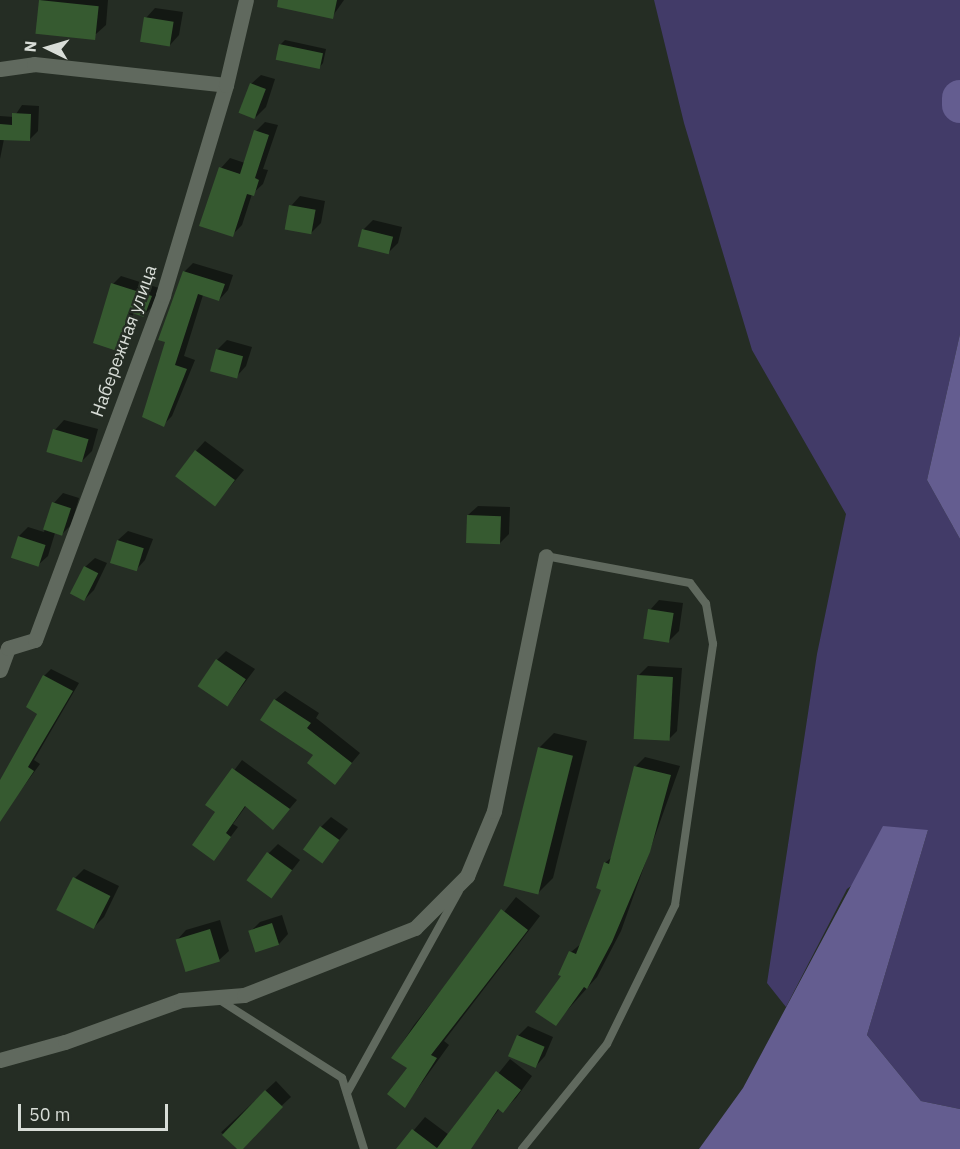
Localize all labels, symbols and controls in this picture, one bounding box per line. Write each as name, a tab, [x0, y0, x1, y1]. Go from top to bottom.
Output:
north arrow	[18, 18, 78, 78]
text: N	[20, 40, 41, 53]
street label: Набережная улица	[86, 262, 162, 420]
scale bar	[21, 1092, 171, 1130]
text: 50 m	[29, 1103, 71, 1126]

